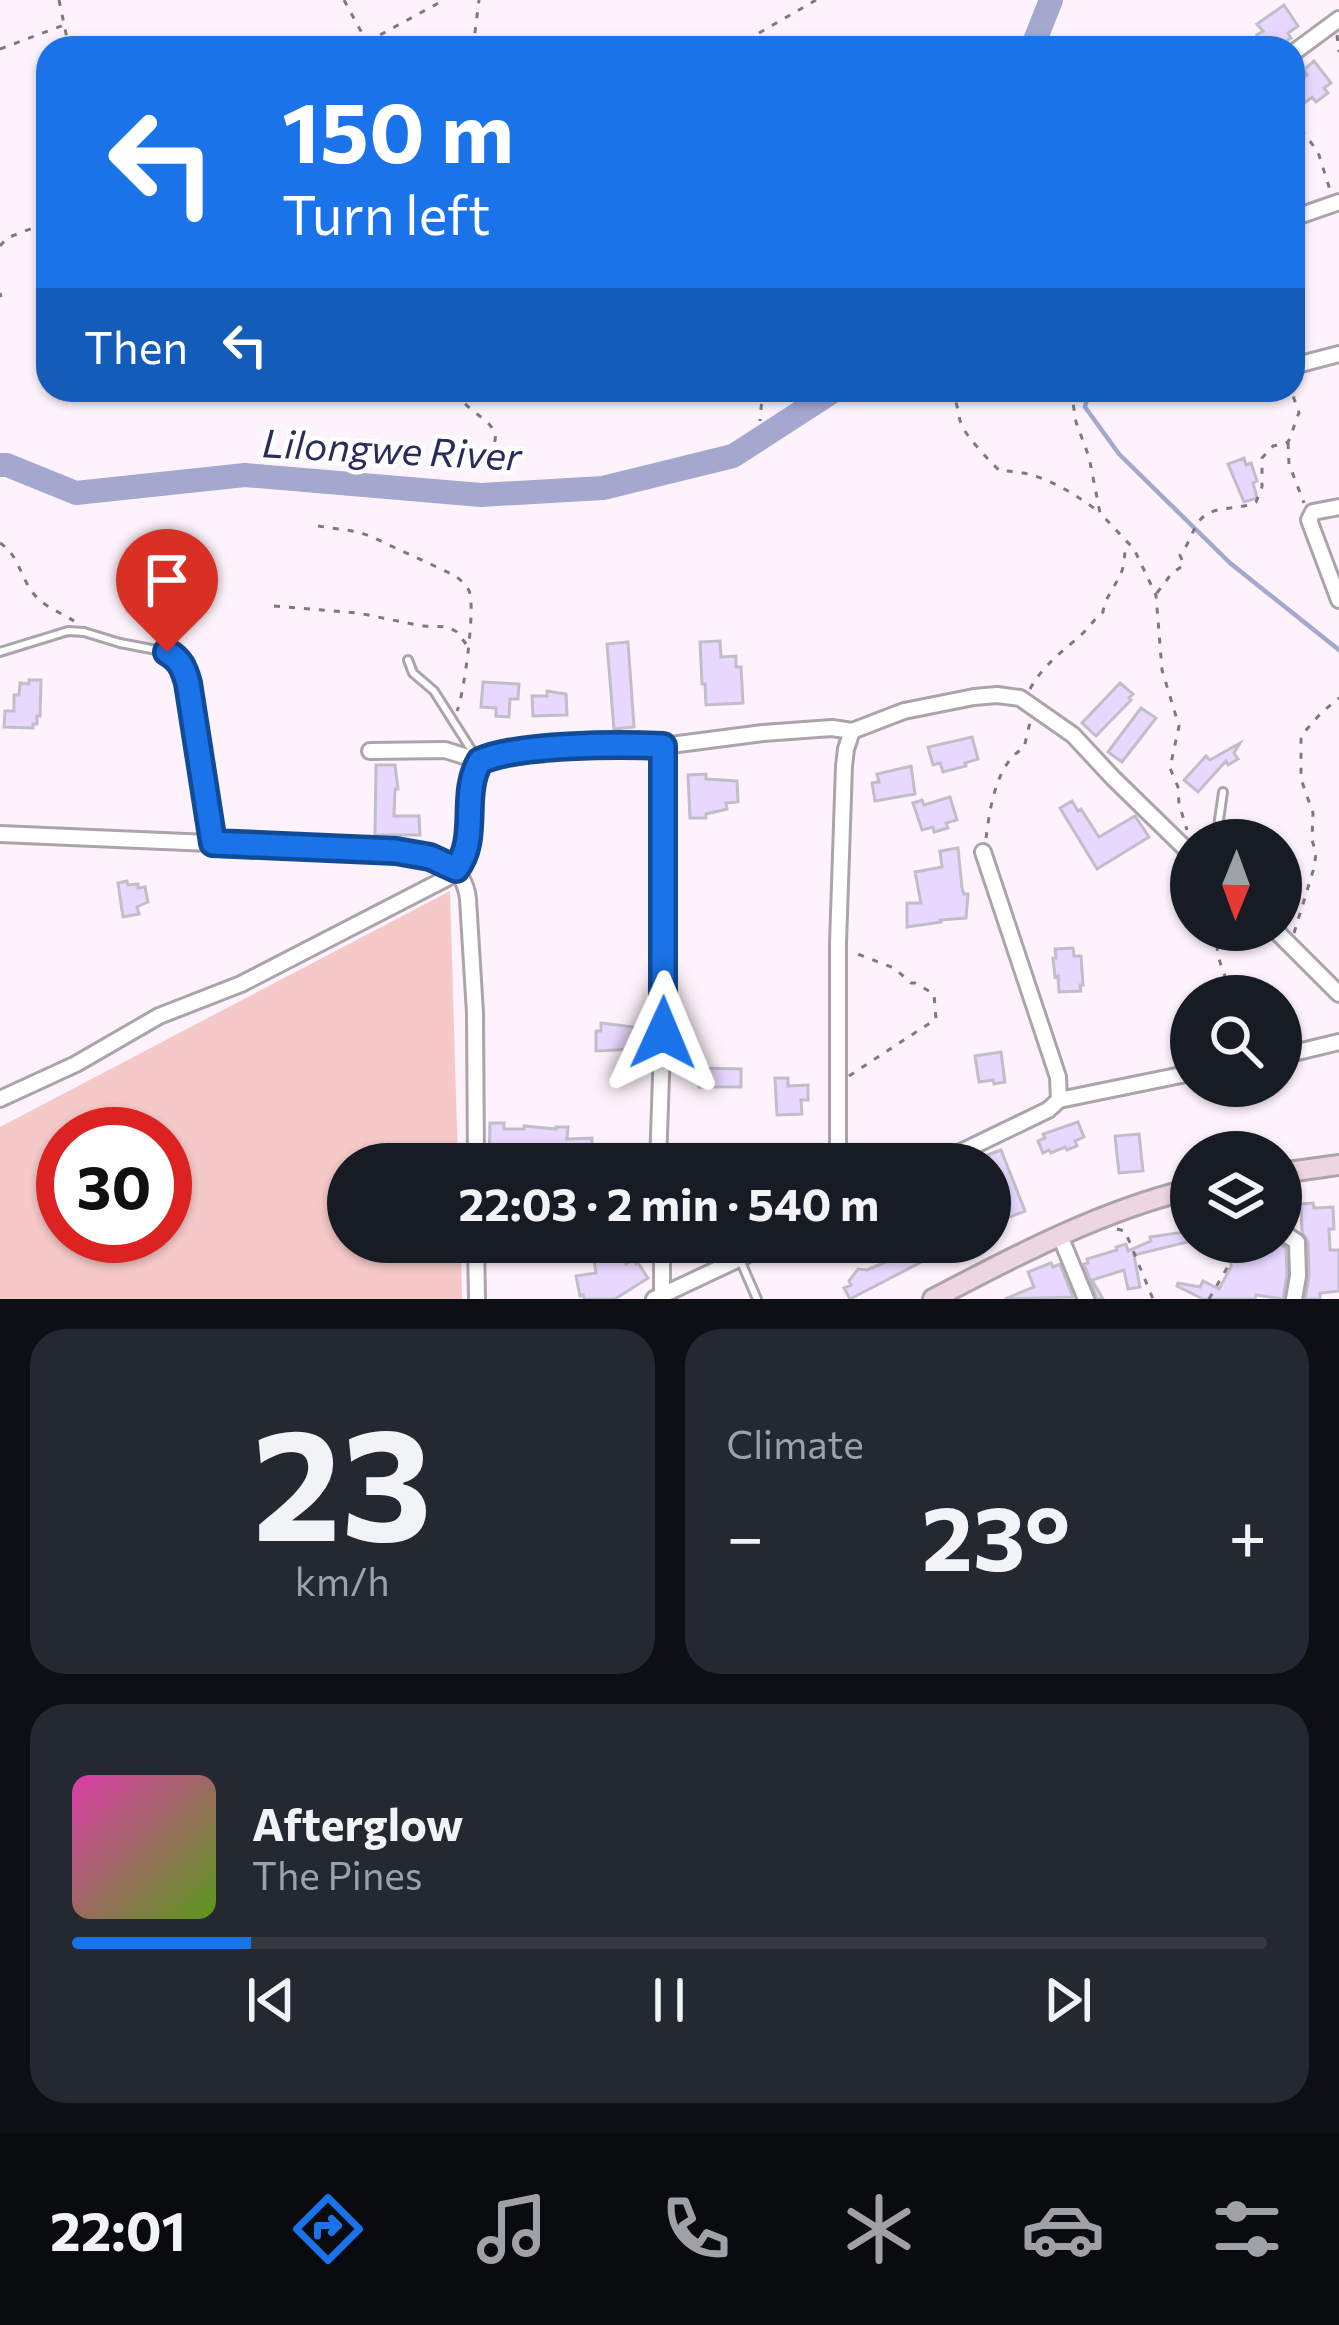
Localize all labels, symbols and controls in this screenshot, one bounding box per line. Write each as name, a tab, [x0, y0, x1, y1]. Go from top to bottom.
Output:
text: 150 m	[282, 78, 514, 180]
icon: left	[84, 84, 240, 240]
text: Turn left	[282, 180, 490, 246]
icon: left	[212, 312, 278, 378]
text: Then	[84, 318, 188, 373]
water label: Lilongwe River	[261, 417, 524, 479]
pin	[116, 529, 218, 652]
icon: arrive	[134, 547, 200, 613]
north arrow	[1170, 819, 1302, 951]
map controls	[1170, 819, 1302, 1263]
position arrow	[600, 970, 726, 1096]
button: search	[1170, 975, 1302, 1107]
speed limit sign: 30	[36, 1107, 192, 1263]
button: layers	[1170, 1131, 1302, 1263]
text: 22:03 · 2 min · 540 m	[459, 1175, 879, 1230]
text: 23	[252, 1382, 432, 1573]
text: Climate	[727, 1419, 864, 1467]
text: 23°	[922, 1479, 1070, 1590]
text: −	[727, 1494, 764, 1575]
text: +	[1228, 1494, 1267, 1575]
text: km/h	[295, 1556, 390, 1604]
text: Afterglow	[252, 1795, 463, 1850]
text: The Pines	[252, 1850, 423, 1898]
icon: previous	[238, 1967, 304, 2033]
icon: pause	[636, 1967, 702, 2033]
icon: next	[1035, 1967, 1101, 2033]
icon: directions	[286, 2187, 370, 2271]
icon: music	[470, 2187, 554, 2271]
icon: phone	[654, 2187, 738, 2271]
icon: climate	[837, 2187, 921, 2271]
icon: car	[1021, 2187, 1105, 2271]
icon: filters	[1205, 2187, 1289, 2271]
text: 22:01	[50, 2196, 186, 2262]

